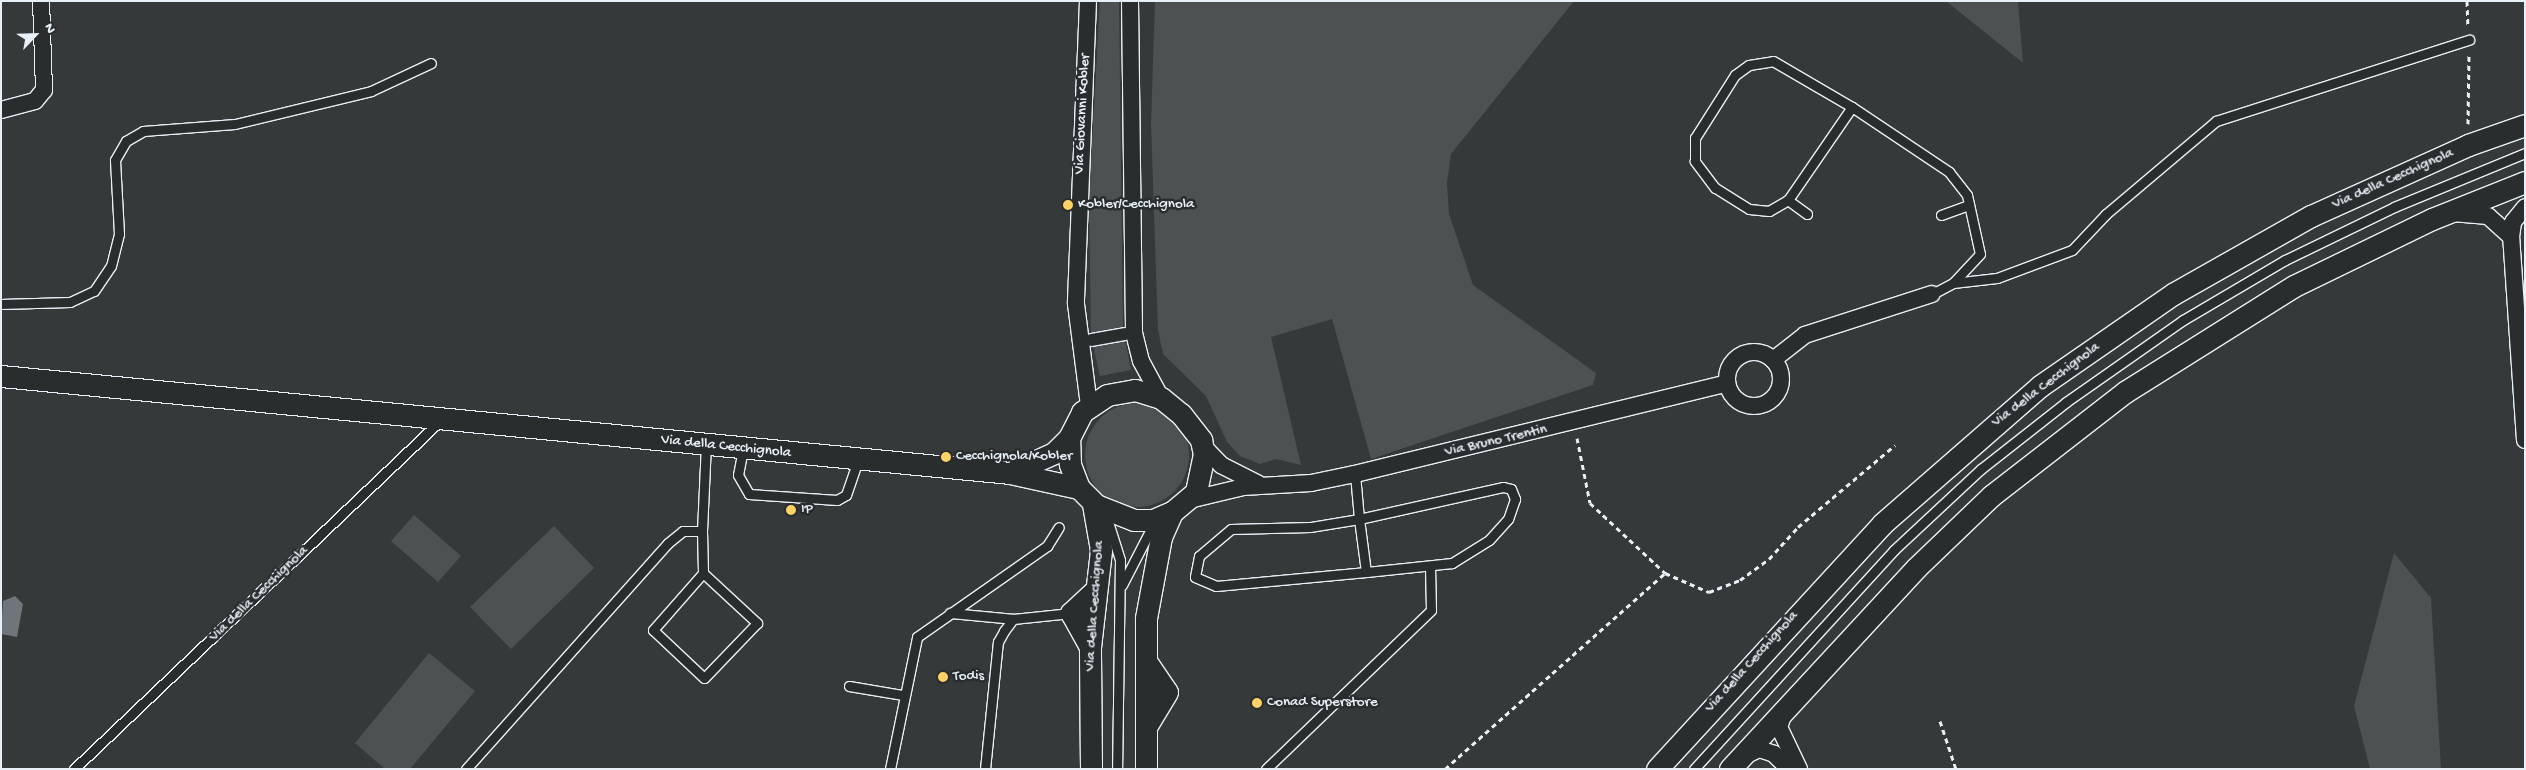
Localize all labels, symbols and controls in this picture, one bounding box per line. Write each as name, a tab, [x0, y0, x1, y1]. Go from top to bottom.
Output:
north arrow	[10, 10, 60, 60]
text: N	[40, 21, 59, 36]
street label: Via Giovanni Kobler	[1071, 53, 1095, 175]
street label: Via della Cecchignola	[2330, 144, 2456, 214]
place label: Kobler/Cecchignola	[1078, 196, 1194, 214]
marker: Kobler/Cecchignola	[1062, 199, 1074, 211]
street label: Via della Cecchignola	[1988, 338, 2104, 432]
street label: Via Bruno Trentin	[1443, 420, 1549, 462]
street label: Via della Cecchignola	[660, 431, 792, 463]
place label: Cecchignola/Kobler	[956, 448, 1072, 466]
marker: Cecchignola/Kobler	[940, 451, 952, 463]
place label: IP	[801, 501, 813, 519]
marker: IP	[785, 504, 797, 516]
street label: Via della Cecchignola	[1081, 540, 1109, 672]
street label: Via della Cecchignola	[206, 542, 312, 646]
street label: Via della Cecchignola	[1702, 607, 1802, 717]
place label: Todis	[953, 668, 984, 686]
marker: Todis	[937, 671, 949, 683]
place label: Conad Superstore	[1267, 694, 1378, 712]
marker: Conad Superstore	[1251, 697, 1263, 709]

